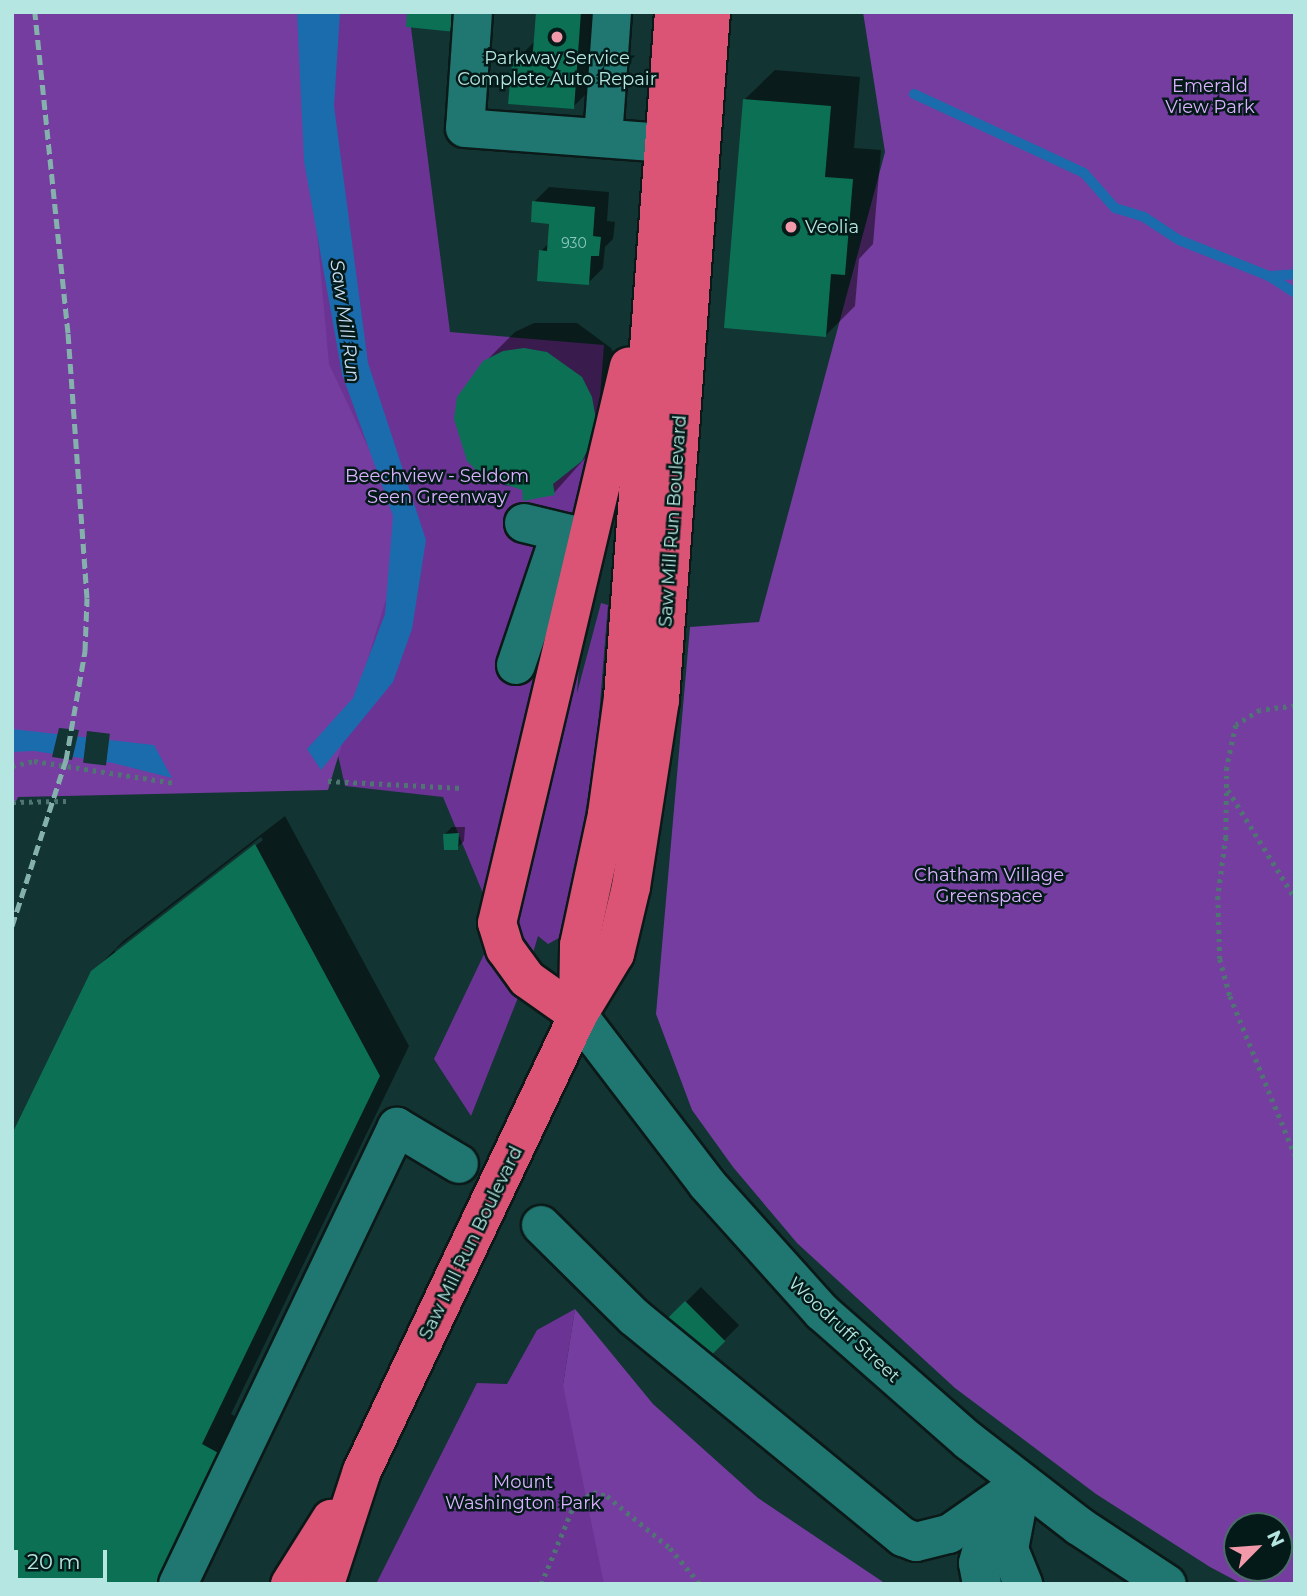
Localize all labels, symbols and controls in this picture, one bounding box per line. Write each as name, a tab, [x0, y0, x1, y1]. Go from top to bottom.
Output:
marker: Parkway Service Complete Auto Repair	[549, 29, 565, 45]
place label: Parkway Service Complete Auto Repair	[457, 48, 657, 90]
park label: Emerald View Park	[1165, 76, 1255, 119]
place label: Veolia	[805, 216, 859, 238]
marker: Veolia	[783, 219, 799, 235]
house number: 930	[561, 235, 587, 251]
water label: Saw Mill Run	[325, 258, 365, 384]
street label: Saw Mill Run Boulevard	[655, 414, 691, 628]
park label: Beechview - Seldom Seen Greenway	[345, 466, 529, 508]
park label: Chatham Village Greenspace	[914, 865, 1064, 908]
street label: Saw Mill Run Boulevard	[415, 1143, 527, 1343]
street label: Woodruff Street	[784, 1273, 904, 1387]
park label: Mount Washington Park	[445, 1472, 601, 1514]
north arrow	[1223, 1512, 1293, 1582]
text: N	[1262, 1527, 1289, 1551]
scale bar	[18, 1536, 110, 1580]
text: 20 m	[27, 1549, 81, 1574]

